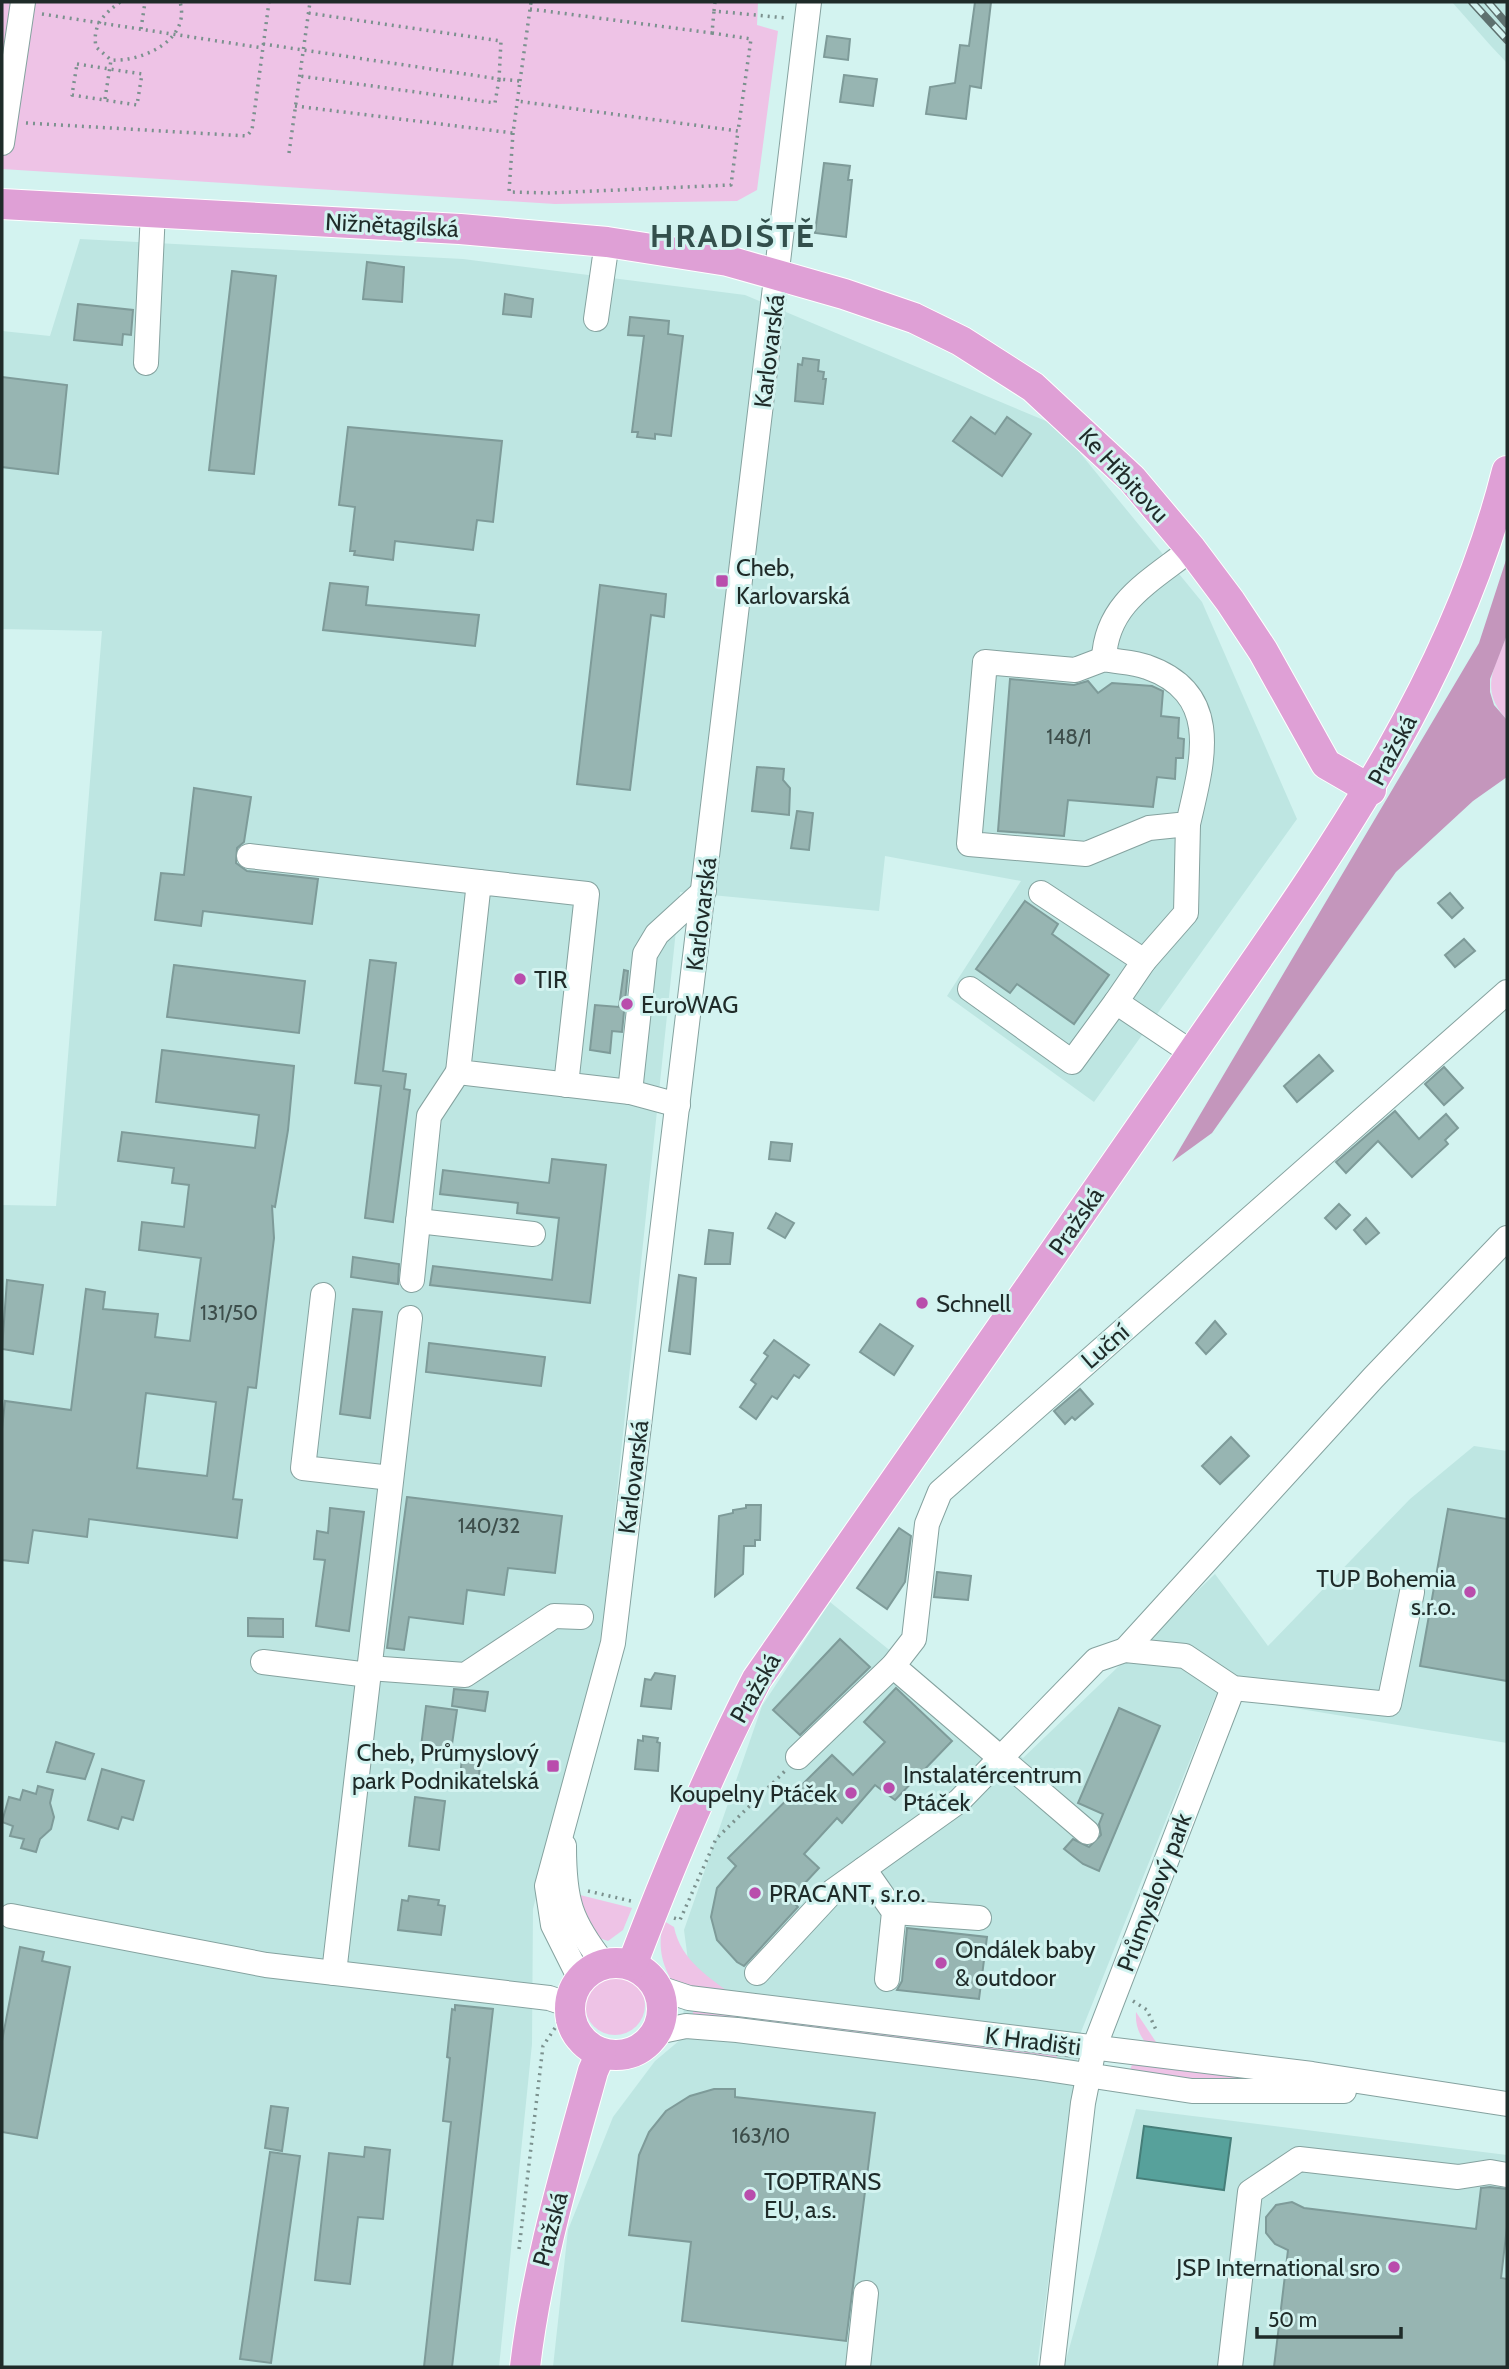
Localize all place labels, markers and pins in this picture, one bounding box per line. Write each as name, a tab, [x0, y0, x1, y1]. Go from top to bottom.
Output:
place label: Cheb, Karlovarská	[736, 553, 851, 610]
marker: Cheb, Karlovarská	[714, 573, 730, 589]
place label: TIR	[534, 965, 568, 994]
marker: TIR	[512, 971, 528, 987]
place label: EuroWAG	[641, 990, 738, 1019]
marker: EuroWAG	[619, 996, 635, 1012]
place label: Schnell	[936, 1289, 1011, 1318]
marker: Schnell	[914, 1295, 930, 1311]
place label: TUP Bohemia s.r.o.	[1316, 1564, 1456, 1621]
marker: TUP Bohemia s.r.o.	[1462, 1584, 1478, 1600]
place label: Cheb, Průmyslový park Podnikatelská	[352, 1738, 539, 1795]
marker: Cheb, Průmyslový park Podnikatelská	[545, 1758, 561, 1774]
place label: Instalatércentrum Ptáček	[903, 1760, 1082, 1817]
place label: Koupelny Ptáček	[669, 1779, 837, 1808]
marker: Instalatércentrum Ptáček	[881, 1780, 897, 1796]
marker: Koupelny Ptáček	[843, 1785, 859, 1801]
place label: PRACANT, s.r.o.	[769, 1879, 926, 1908]
marker: PRACANT, s.r.o.	[747, 1885, 763, 1901]
place label: Ondálek baby & outdoor	[955, 1935, 1096, 1992]
marker: Ondálek baby & outdoor	[933, 1955, 949, 1971]
place label: TOPTRANS EU, a.s.	[764, 2167, 881, 2224]
marker: TOPTRANS EU, a.s.	[742, 2187, 758, 2203]
place label: JSP International sro	[1175, 2253, 1380, 2282]
marker: JSP International sro	[1386, 2259, 1402, 2275]

